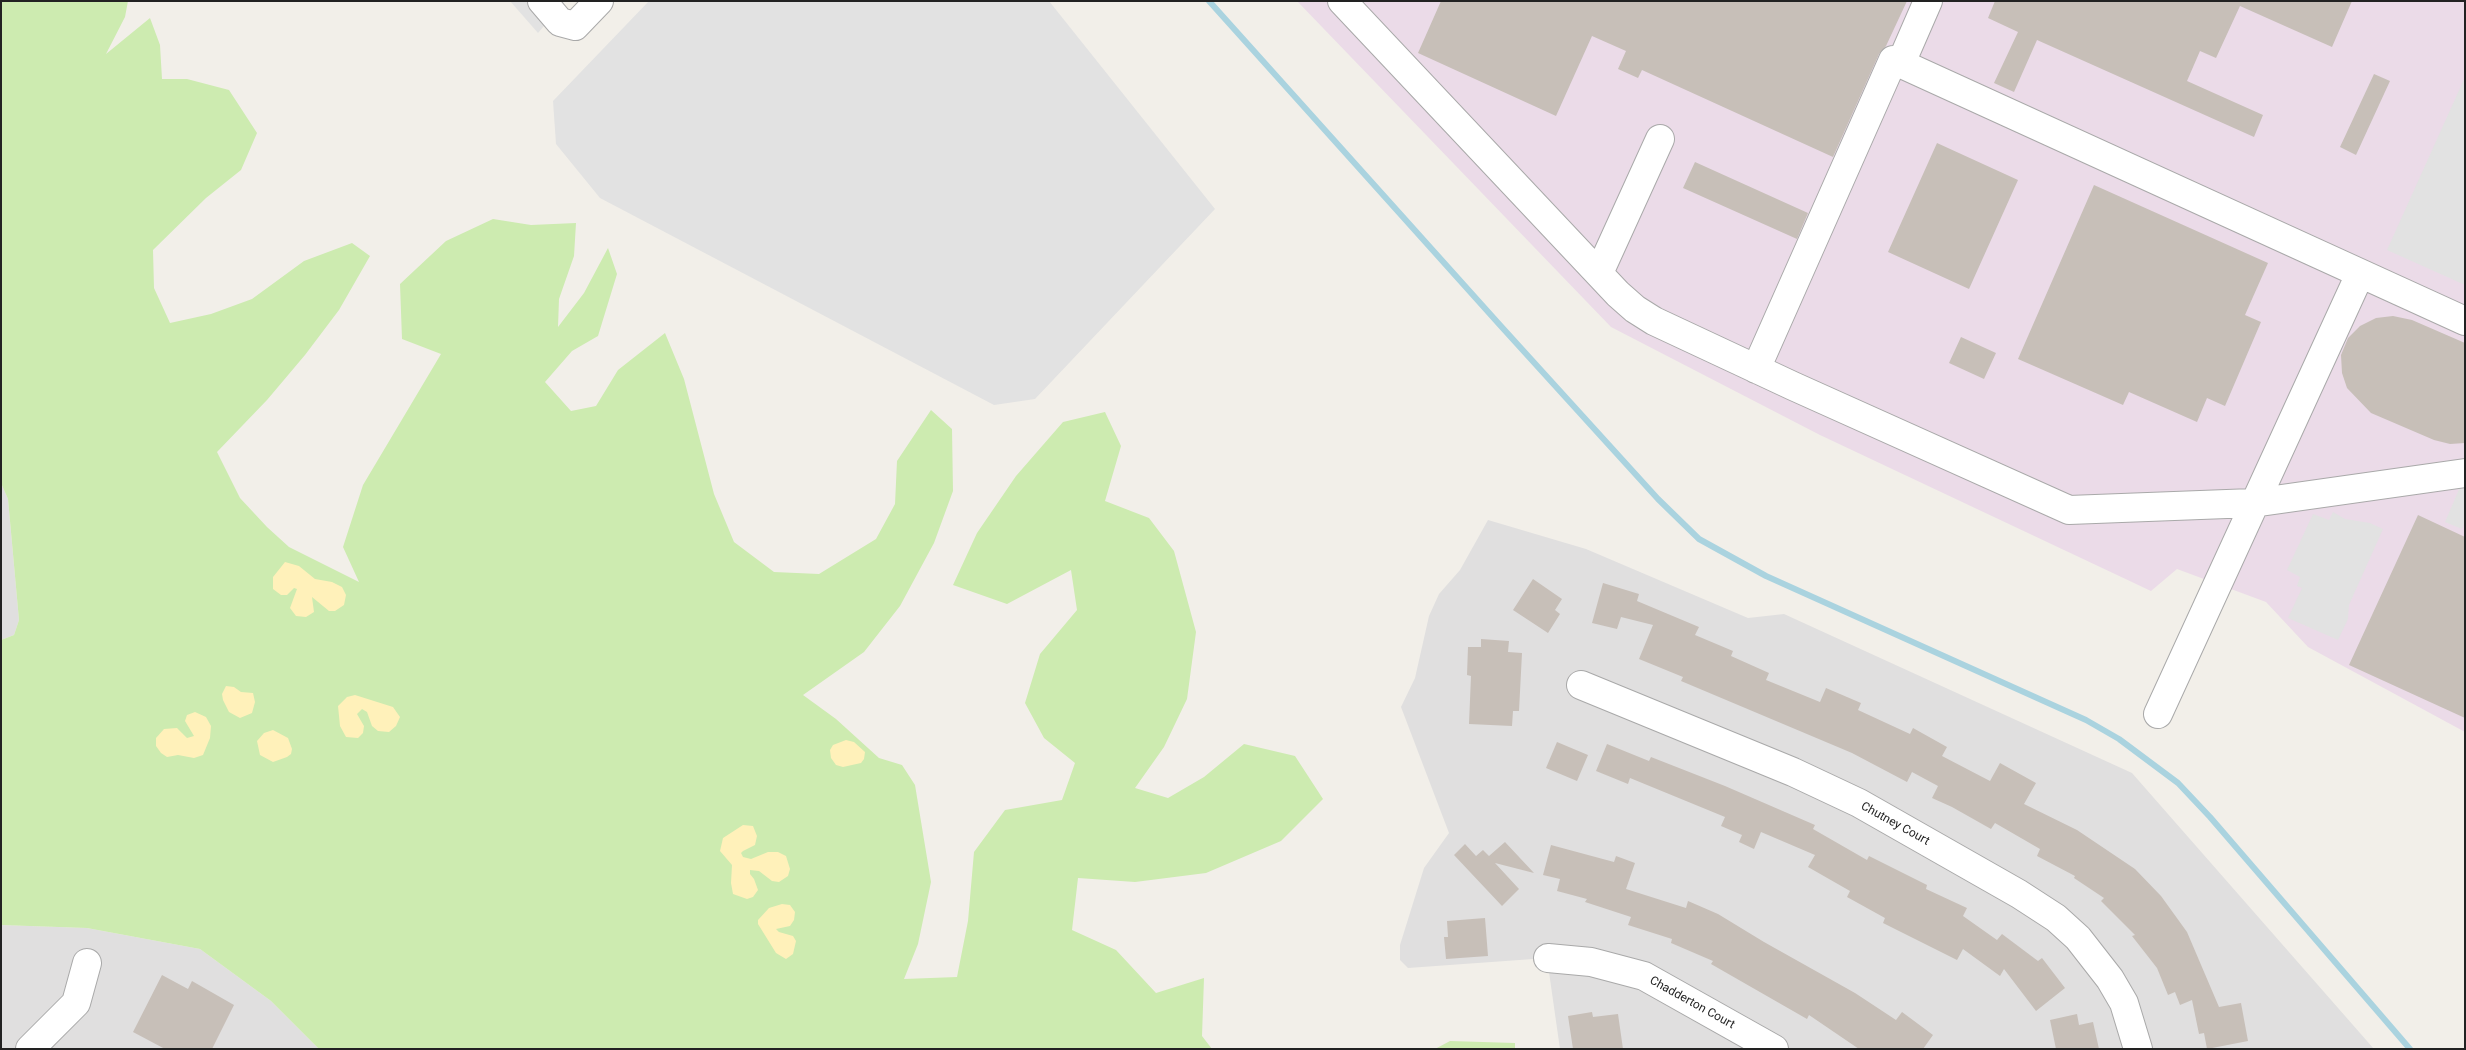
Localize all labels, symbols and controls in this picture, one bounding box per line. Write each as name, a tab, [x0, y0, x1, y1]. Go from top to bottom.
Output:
street label: Chutney Court	[1858, 799, 1932, 849]
street label: Chadderton Court	[1647, 974, 1737, 1032]

